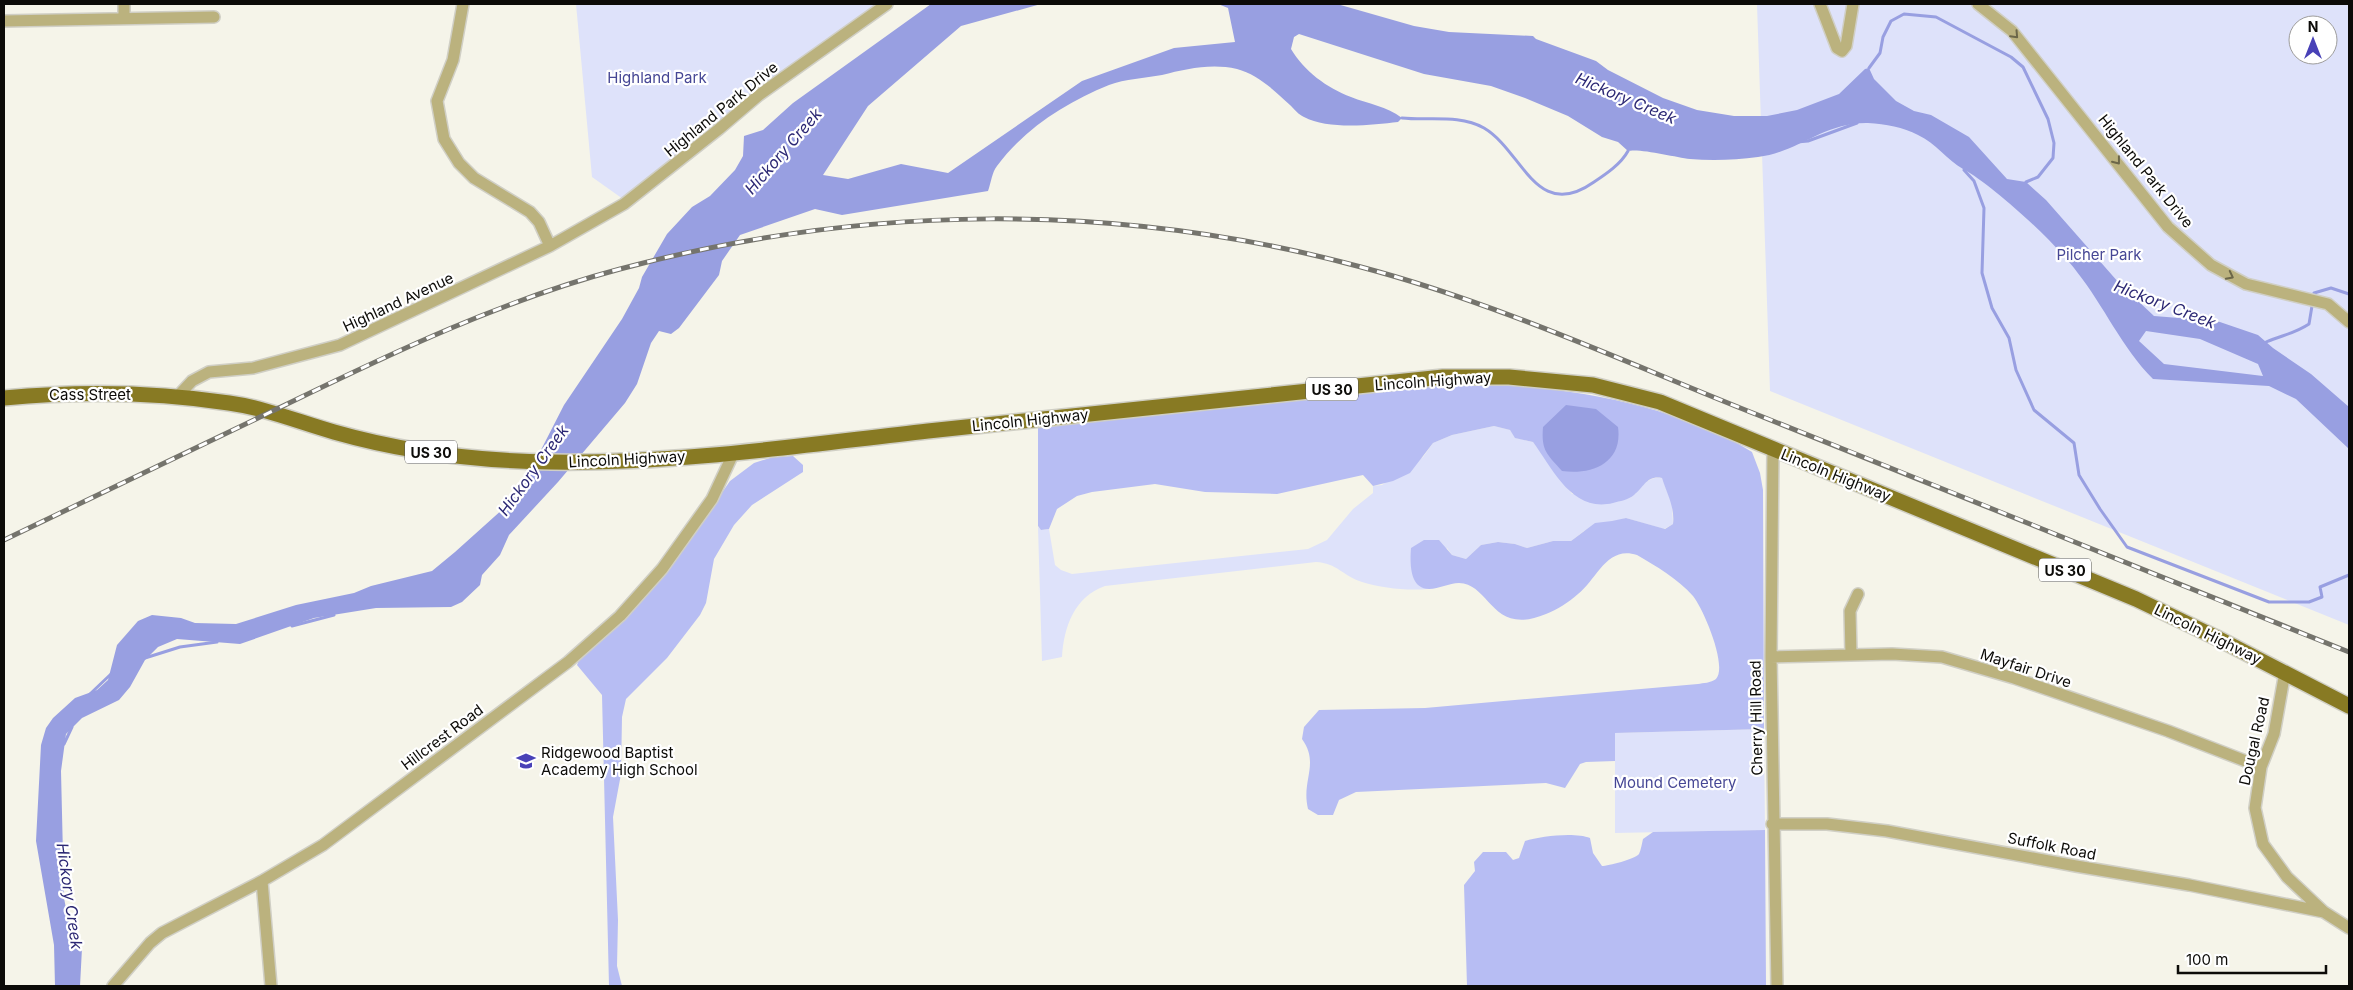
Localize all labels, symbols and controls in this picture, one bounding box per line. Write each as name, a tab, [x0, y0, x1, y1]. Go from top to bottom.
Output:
north arrow	[2288, 15, 2338, 65]
text: N	[2308, 18, 2318, 35]
one-way arrow	[2009, 29, 2018, 38]
street label: Highland Park Drive	[660, 57, 782, 161]
park label: Highland Park	[607, 68, 707, 87]
water label: Hickory Creek	[1573, 68, 1680, 128]
water label: Hickory Creek	[740, 104, 826, 198]
street label: Highland Park Drive	[2094, 110, 2198, 232]
one-way arrow	[2111, 155, 2120, 165]
park label: Pilcher Park	[2056, 245, 2142, 264]
street label: Highland Avenue	[340, 268, 456, 336]
one-way arrow	[2225, 269, 2234, 279]
water label: Hickory Creek	[2111, 275, 2219, 333]
street label: Lincoln Highway	[1374, 367, 1493, 395]
road number: US 30	[1306, 378, 1358, 400]
street label: Cass Street	[49, 385, 131, 404]
street label: Lincoln Highway	[971, 404, 1090, 436]
water label: Hickory Creek	[493, 421, 573, 519]
road number: US 30	[405, 441, 457, 464]
street label: Lincoln Highway	[1778, 444, 1894, 506]
street label: Lincoln Highway	[568, 446, 686, 472]
road number: US 30	[2039, 558, 2091, 582]
street label: Lincoln Highway	[2151, 600, 2265, 668]
street label: Mayfair Drive	[1978, 644, 2074, 692]
street label: Cherry Hill Road	[1745, 660, 1767, 776]
street label: Dougal Road	[2235, 695, 2273, 787]
street label: Hillcrest Road	[397, 700, 487, 774]
place label: Ridgewood Baptist Academy High School	[541, 743, 698, 779]
school or university icon: Ridgewood Baptist Academy High School	[515, 750, 537, 772]
park label: Mound Cemetery	[1613, 773, 1737, 792]
street label: Suffolk Road	[2006, 828, 2098, 864]
water label: Hickory Creek	[53, 841, 87, 951]
scale bar	[2178, 942, 2326, 974]
text: 100 m	[2186, 950, 2228, 969]

